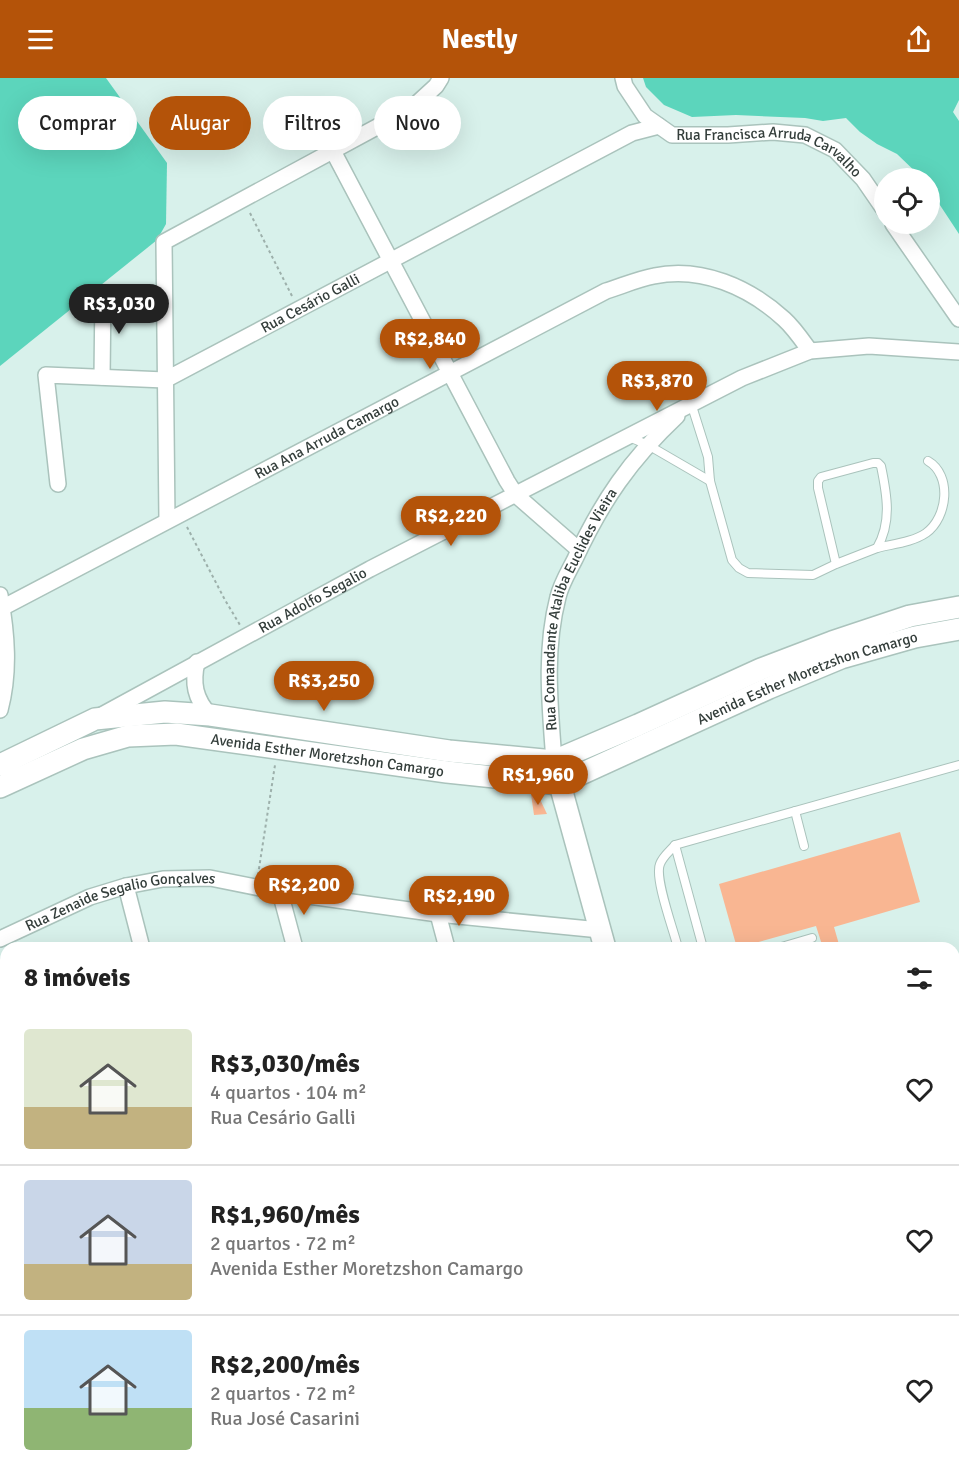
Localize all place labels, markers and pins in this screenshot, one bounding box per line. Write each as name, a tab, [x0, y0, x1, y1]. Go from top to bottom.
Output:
pin: R$3,030	[64, 284, 174, 335]
pin: R$2,840	[375, 319, 485, 370]
pin: R$3,870	[602, 361, 712, 412]
pin: R$2,220	[396, 496, 506, 547]
pin: R$3,250	[269, 661, 379, 712]
pin: R$1,960	[483, 755, 593, 806]
pin: R$2,200	[249, 865, 359, 916]
pin: R$2,190	[404, 876, 514, 927]

